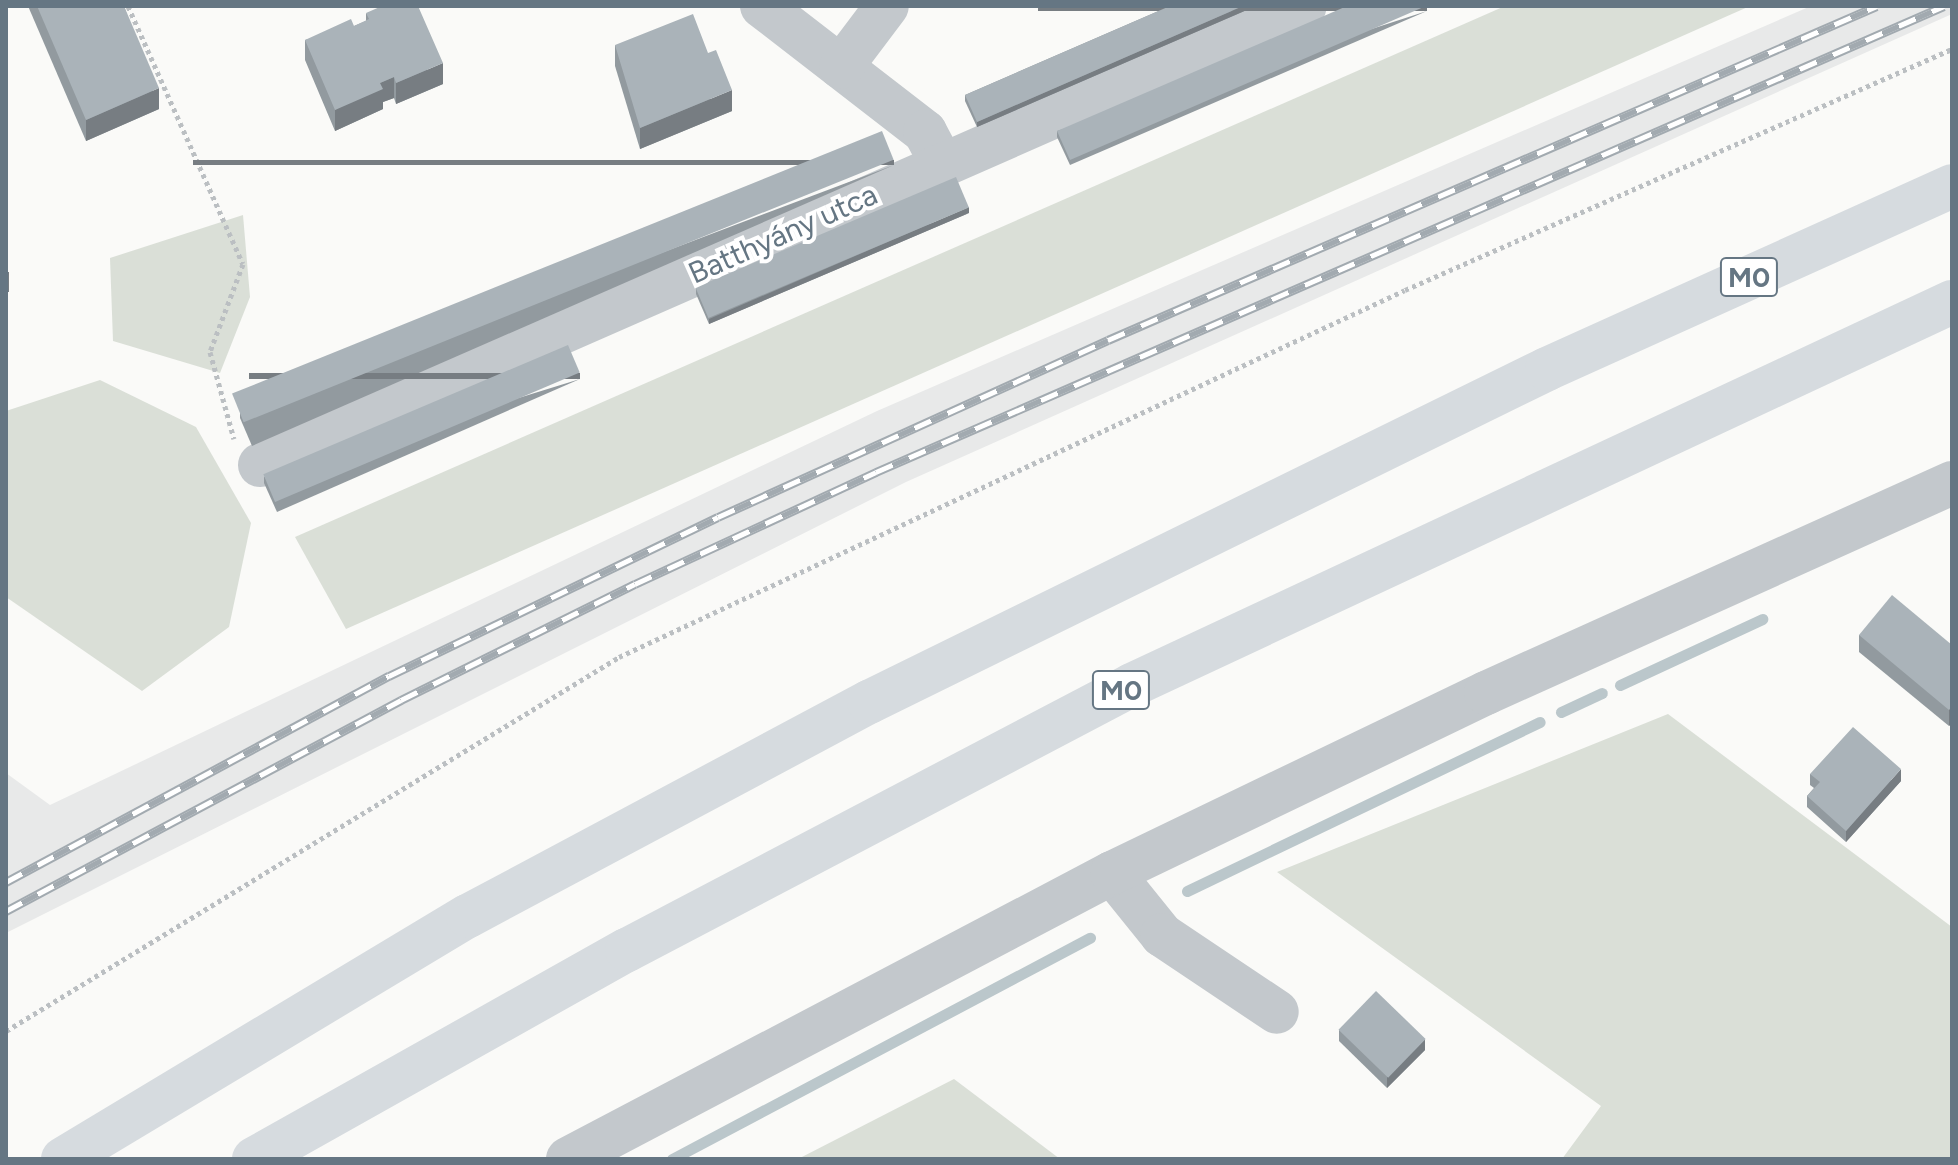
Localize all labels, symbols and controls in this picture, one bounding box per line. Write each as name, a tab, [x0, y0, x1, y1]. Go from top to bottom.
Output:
street label: Batthyány utca	[683, 176, 883, 292]
road number: M0	[1719, 253, 1779, 301]
road number: M0	[1091, 666, 1151, 714]

